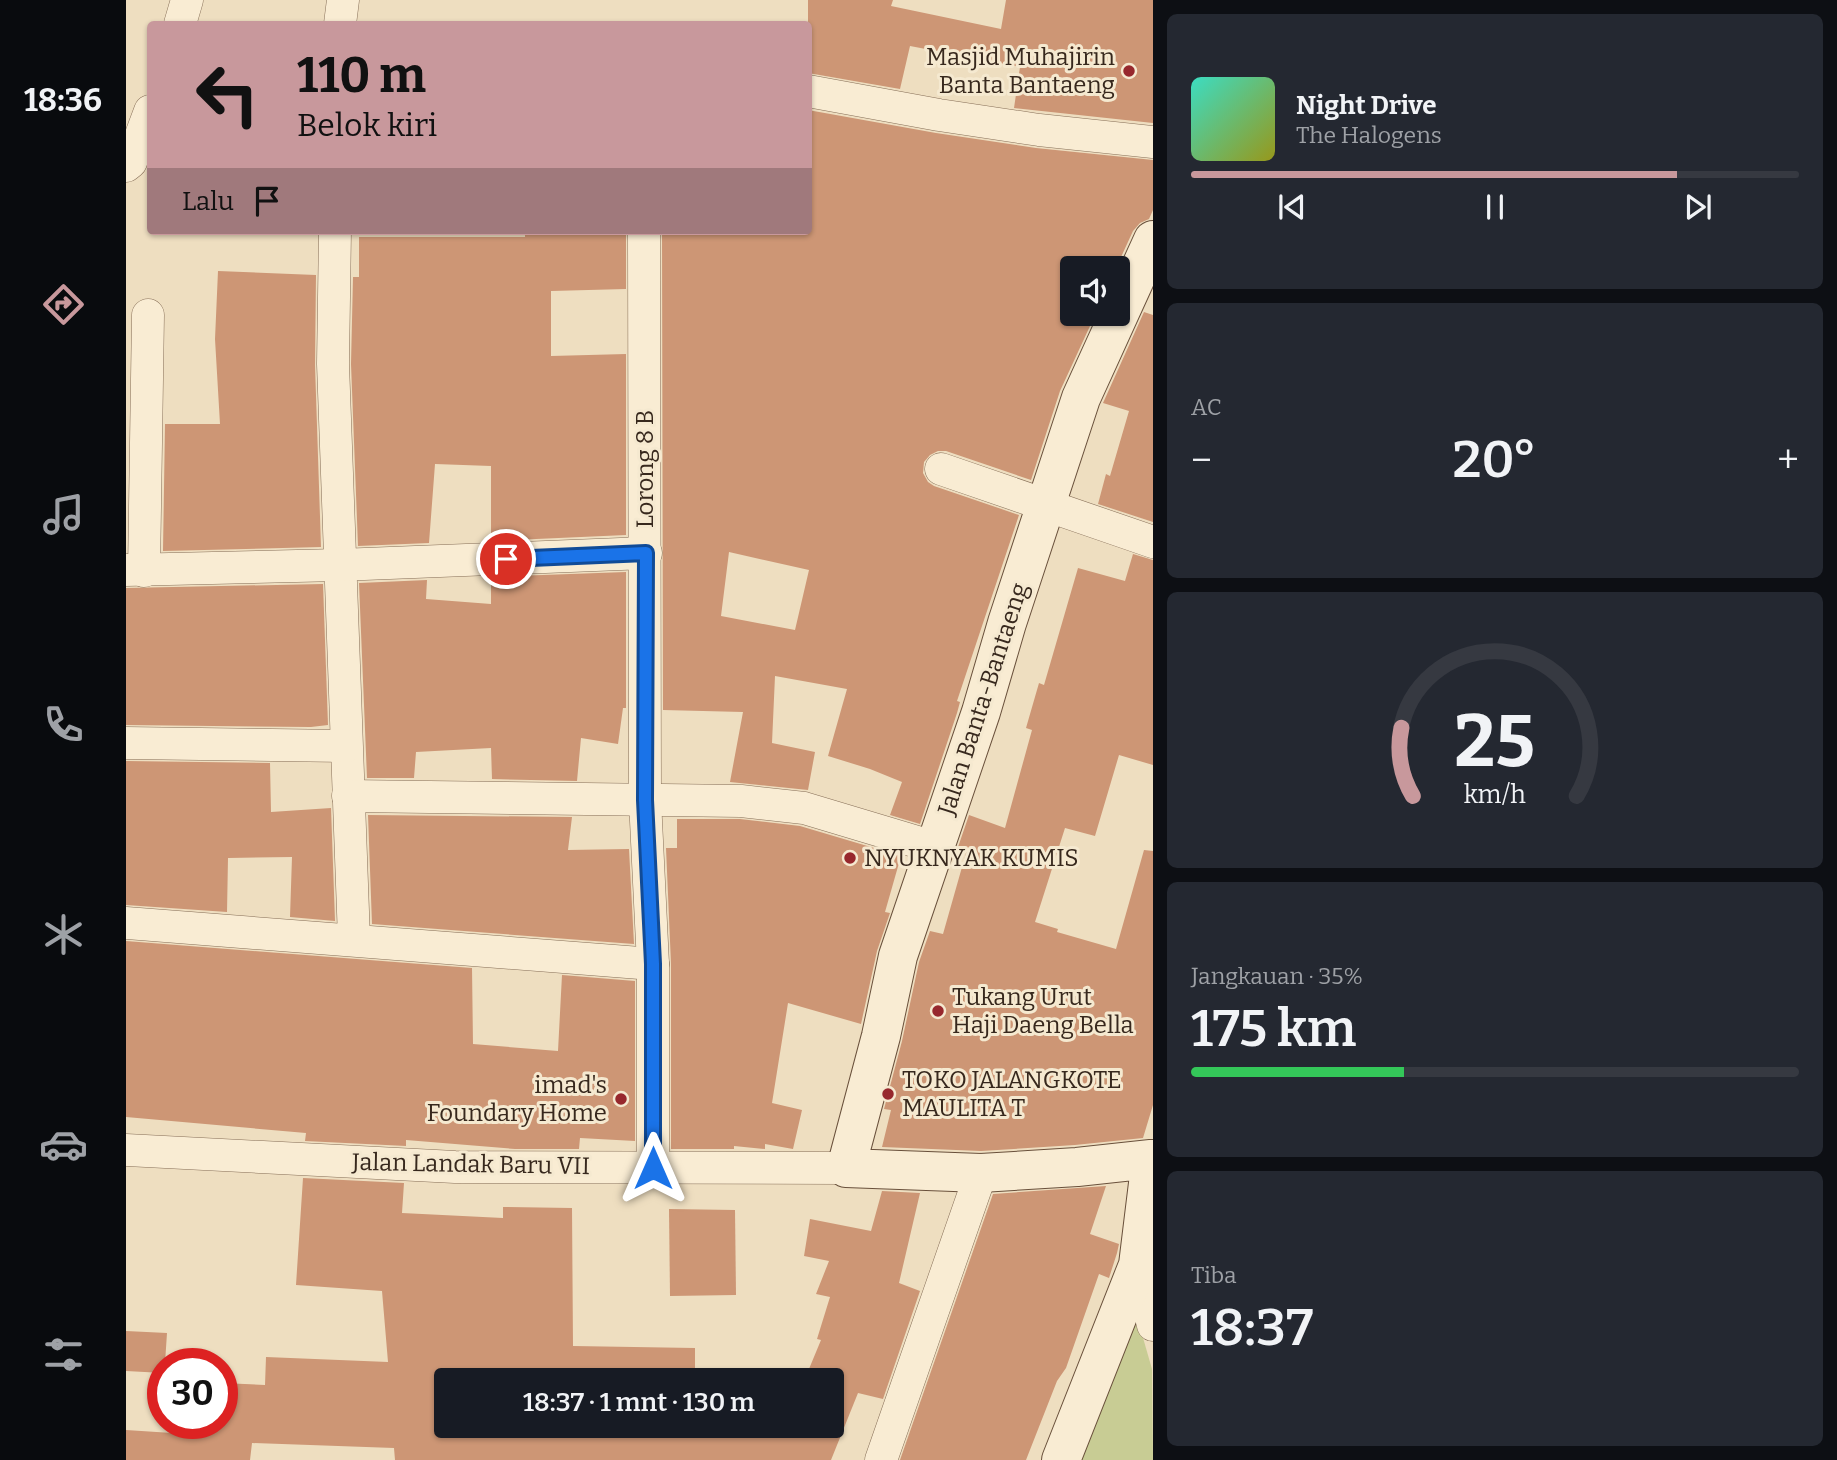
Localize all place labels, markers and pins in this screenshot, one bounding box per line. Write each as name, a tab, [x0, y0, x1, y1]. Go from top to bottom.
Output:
place label: Masjid Muhajirin Banta Bantaeng	[926, 43, 1115, 99]
marker: Masjid Muhajirin Banta Bantaeng	[1121, 63, 1137, 79]
pin	[476, 529, 536, 589]
place label: NYUKNYAK KUMIS	[864, 844, 1079, 872]
marker: NYUKNYAK KUMIS	[842, 850, 858, 866]
place label: Tukang Urut Haji Daeng Bella	[952, 983, 1134, 1039]
marker: Tukang Urut Haji Daeng Bella	[930, 1003, 946, 1019]
place label: TOKO JALANGKOTE MAULITA T	[902, 1066, 1122, 1122]
place label: imad's Foundary Home	[427, 1071, 607, 1127]
marker: TOKO JALANGKOTE MAULITA T	[880, 1086, 896, 1102]
marker: imad's Foundary Home	[613, 1091, 629, 1107]

